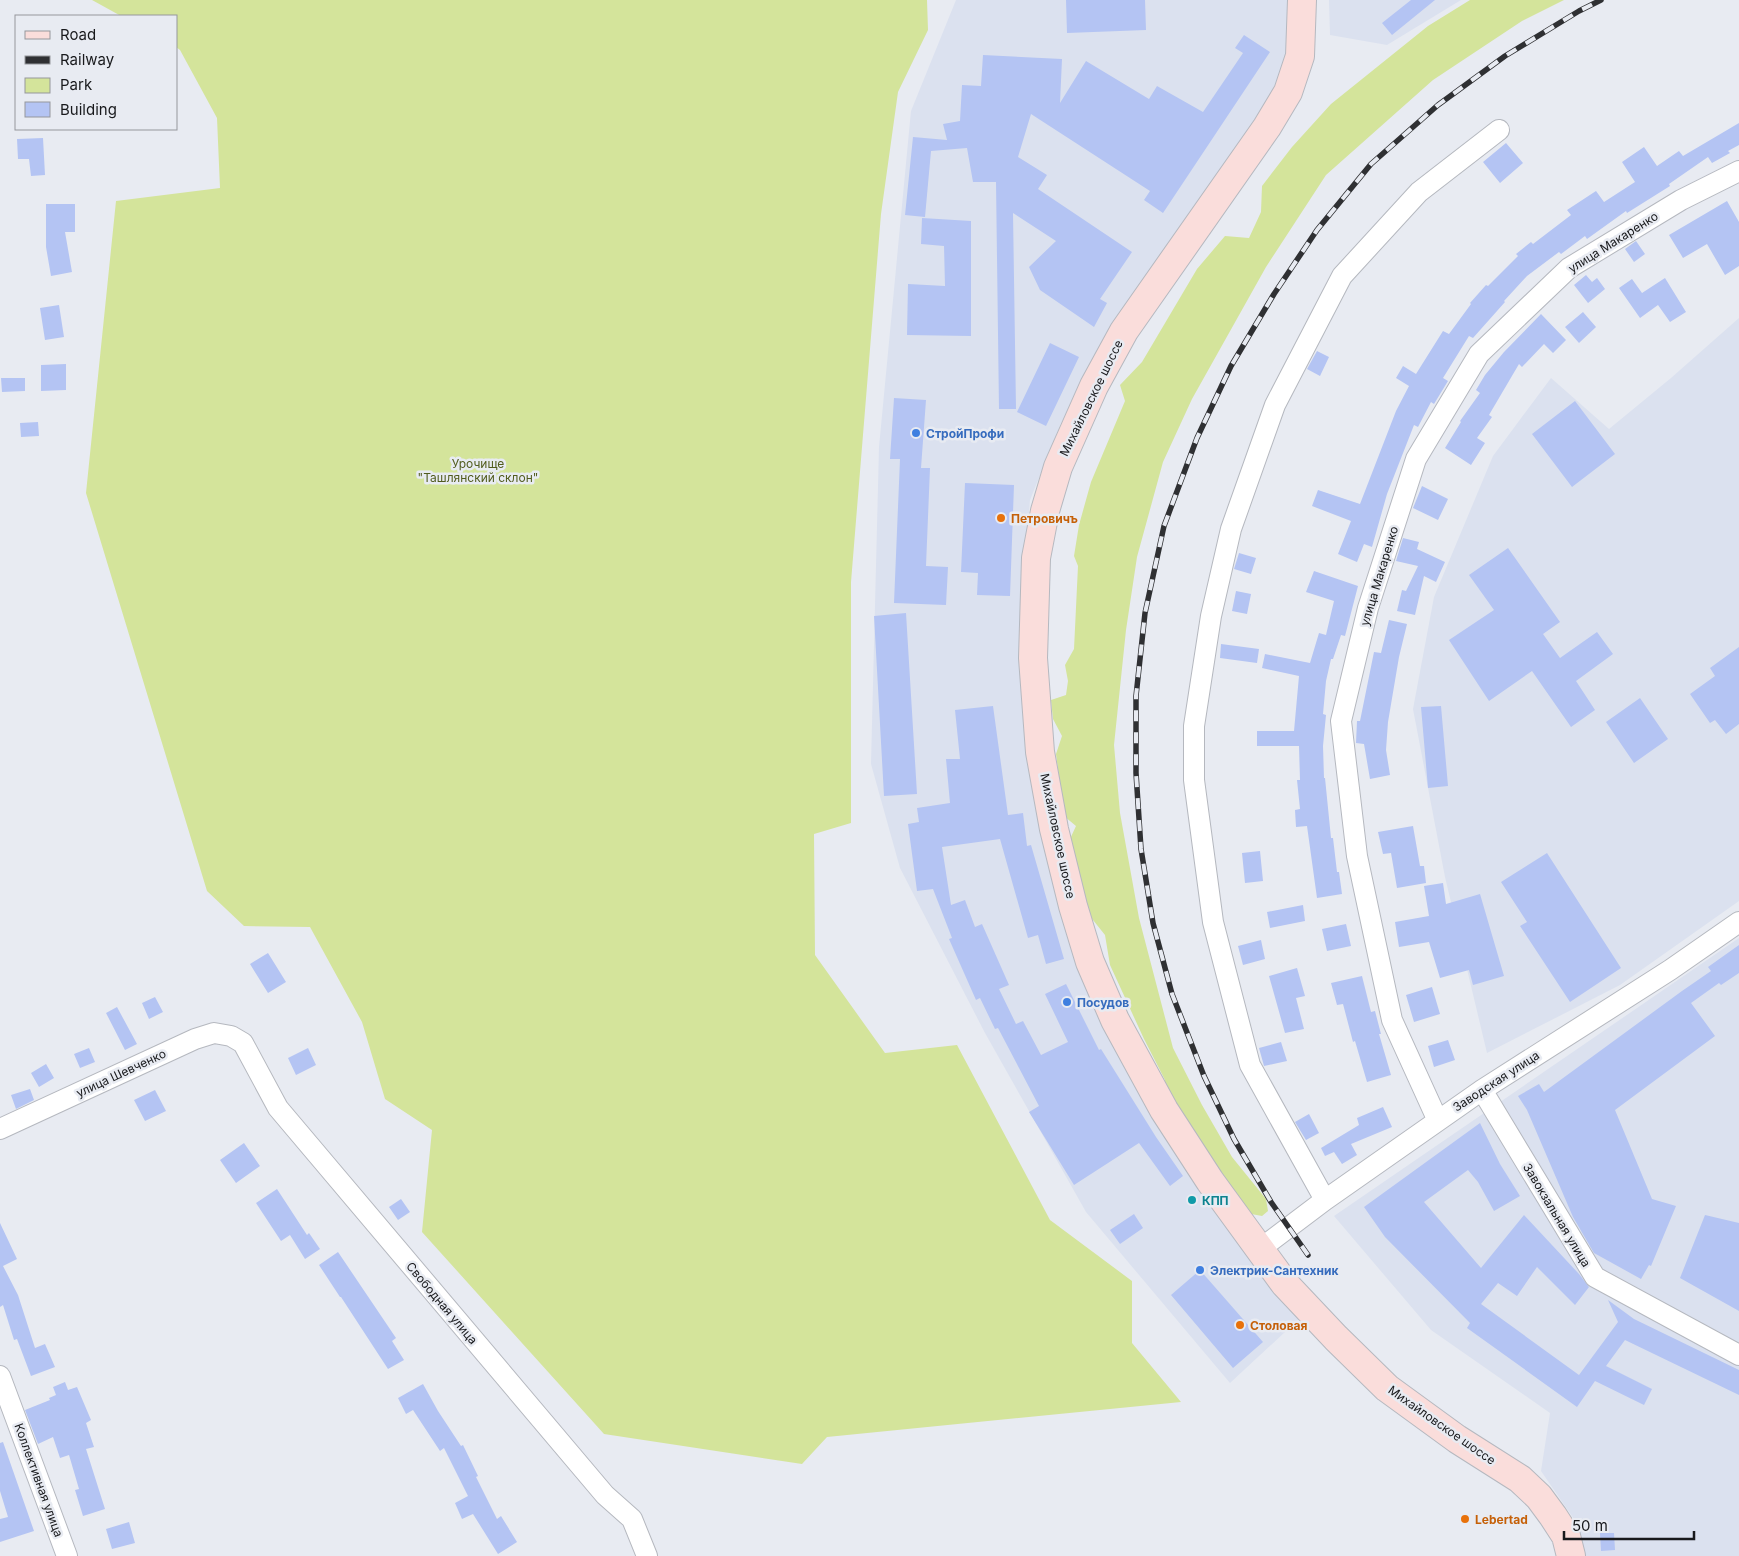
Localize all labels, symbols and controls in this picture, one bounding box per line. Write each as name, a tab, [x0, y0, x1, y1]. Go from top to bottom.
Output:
legend	[15, 15, 178, 130]
text: Road	[60, 25, 96, 44]
text: Railway	[60, 50, 115, 69]
text: Park	[60, 75, 93, 94]
text: Building	[60, 100, 117, 119]
street label: улица Макаренко	[1565, 208, 1661, 276]
street label: Михайловское шоссе	[1056, 337, 1126, 459]
place label: СтройПрофи	[926, 426, 1004, 441]
marker: СтройПрофи	[910, 427, 922, 439]
park label: Урочище "Ташлянский склон"	[418, 456, 538, 485]
place label: Петровичъ	[1011, 511, 1078, 526]
marker: Петровичъ	[995, 512, 1007, 524]
street label: улица Макаренко	[1357, 524, 1401, 628]
street label: Михайловское шоссе	[1037, 772, 1079, 900]
place label: Посудов	[1077, 995, 1129, 1010]
marker: Посудов	[1061, 996, 1073, 1008]
street label: улица Шевченко	[74, 1046, 168, 1100]
street label: Заводская улица	[1450, 1048, 1542, 1114]
street label: Завокзальная улица	[1520, 1160, 1594, 1270]
place label: КПП	[1202, 1193, 1229, 1208]
marker: КПП	[1186, 1194, 1198, 1206]
street label: Свободная улица	[403, 1259, 481, 1347]
place label: Электрик-Сантехник	[1210, 1263, 1338, 1278]
marker: Электрик-Сантехник	[1194, 1264, 1206, 1276]
place label: Столовая	[1250, 1318, 1308, 1333]
marker: Столовая	[1234, 1319, 1246, 1331]
street label: Михайловское шоссе	[1385, 1382, 1499, 1468]
street label: Коллективная улица	[11, 1421, 67, 1539]
scale bar	[1564, 1508, 1694, 1540]
place label: Lebertad	[1475, 1512, 1528, 1527]
marker: Lebertad	[1459, 1513, 1471, 1525]
text: 50 m	[1572, 1516, 1608, 1535]

